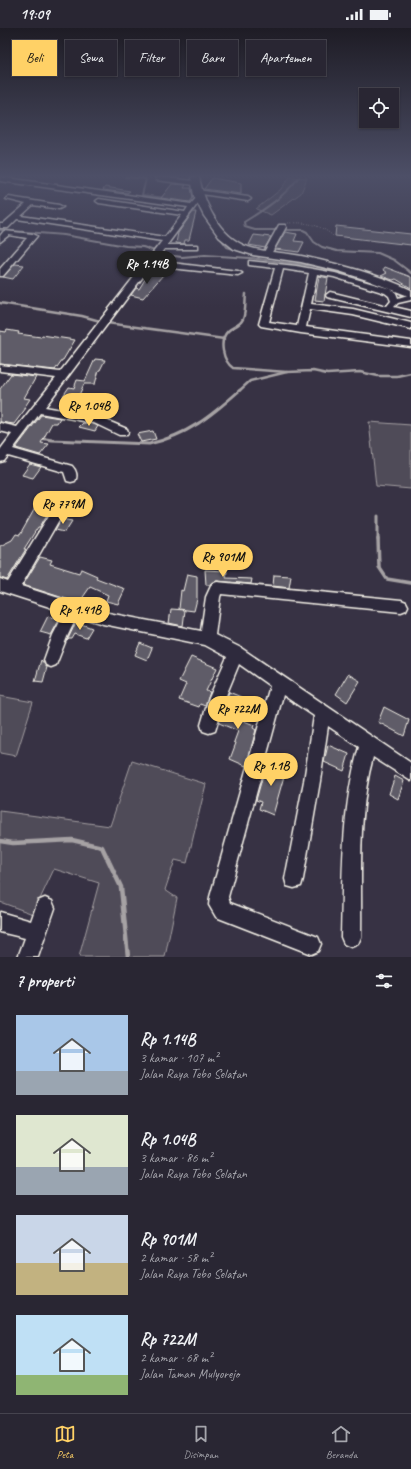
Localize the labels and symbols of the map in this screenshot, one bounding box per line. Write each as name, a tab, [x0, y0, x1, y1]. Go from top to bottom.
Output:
pin: Rp 1.14B	[106, 251, 188, 285]
pin: Rp 1.04B	[48, 393, 130, 427]
pin: Rp 779M	[26, 491, 100, 525]
pin: Rp 901M	[186, 544, 260, 578]
pin: Rp 1.41B	[39, 597, 121, 631]
pin: Rp 722M	[201, 696, 275, 730]
pin: Rp 1.1B	[234, 753, 308, 787]

